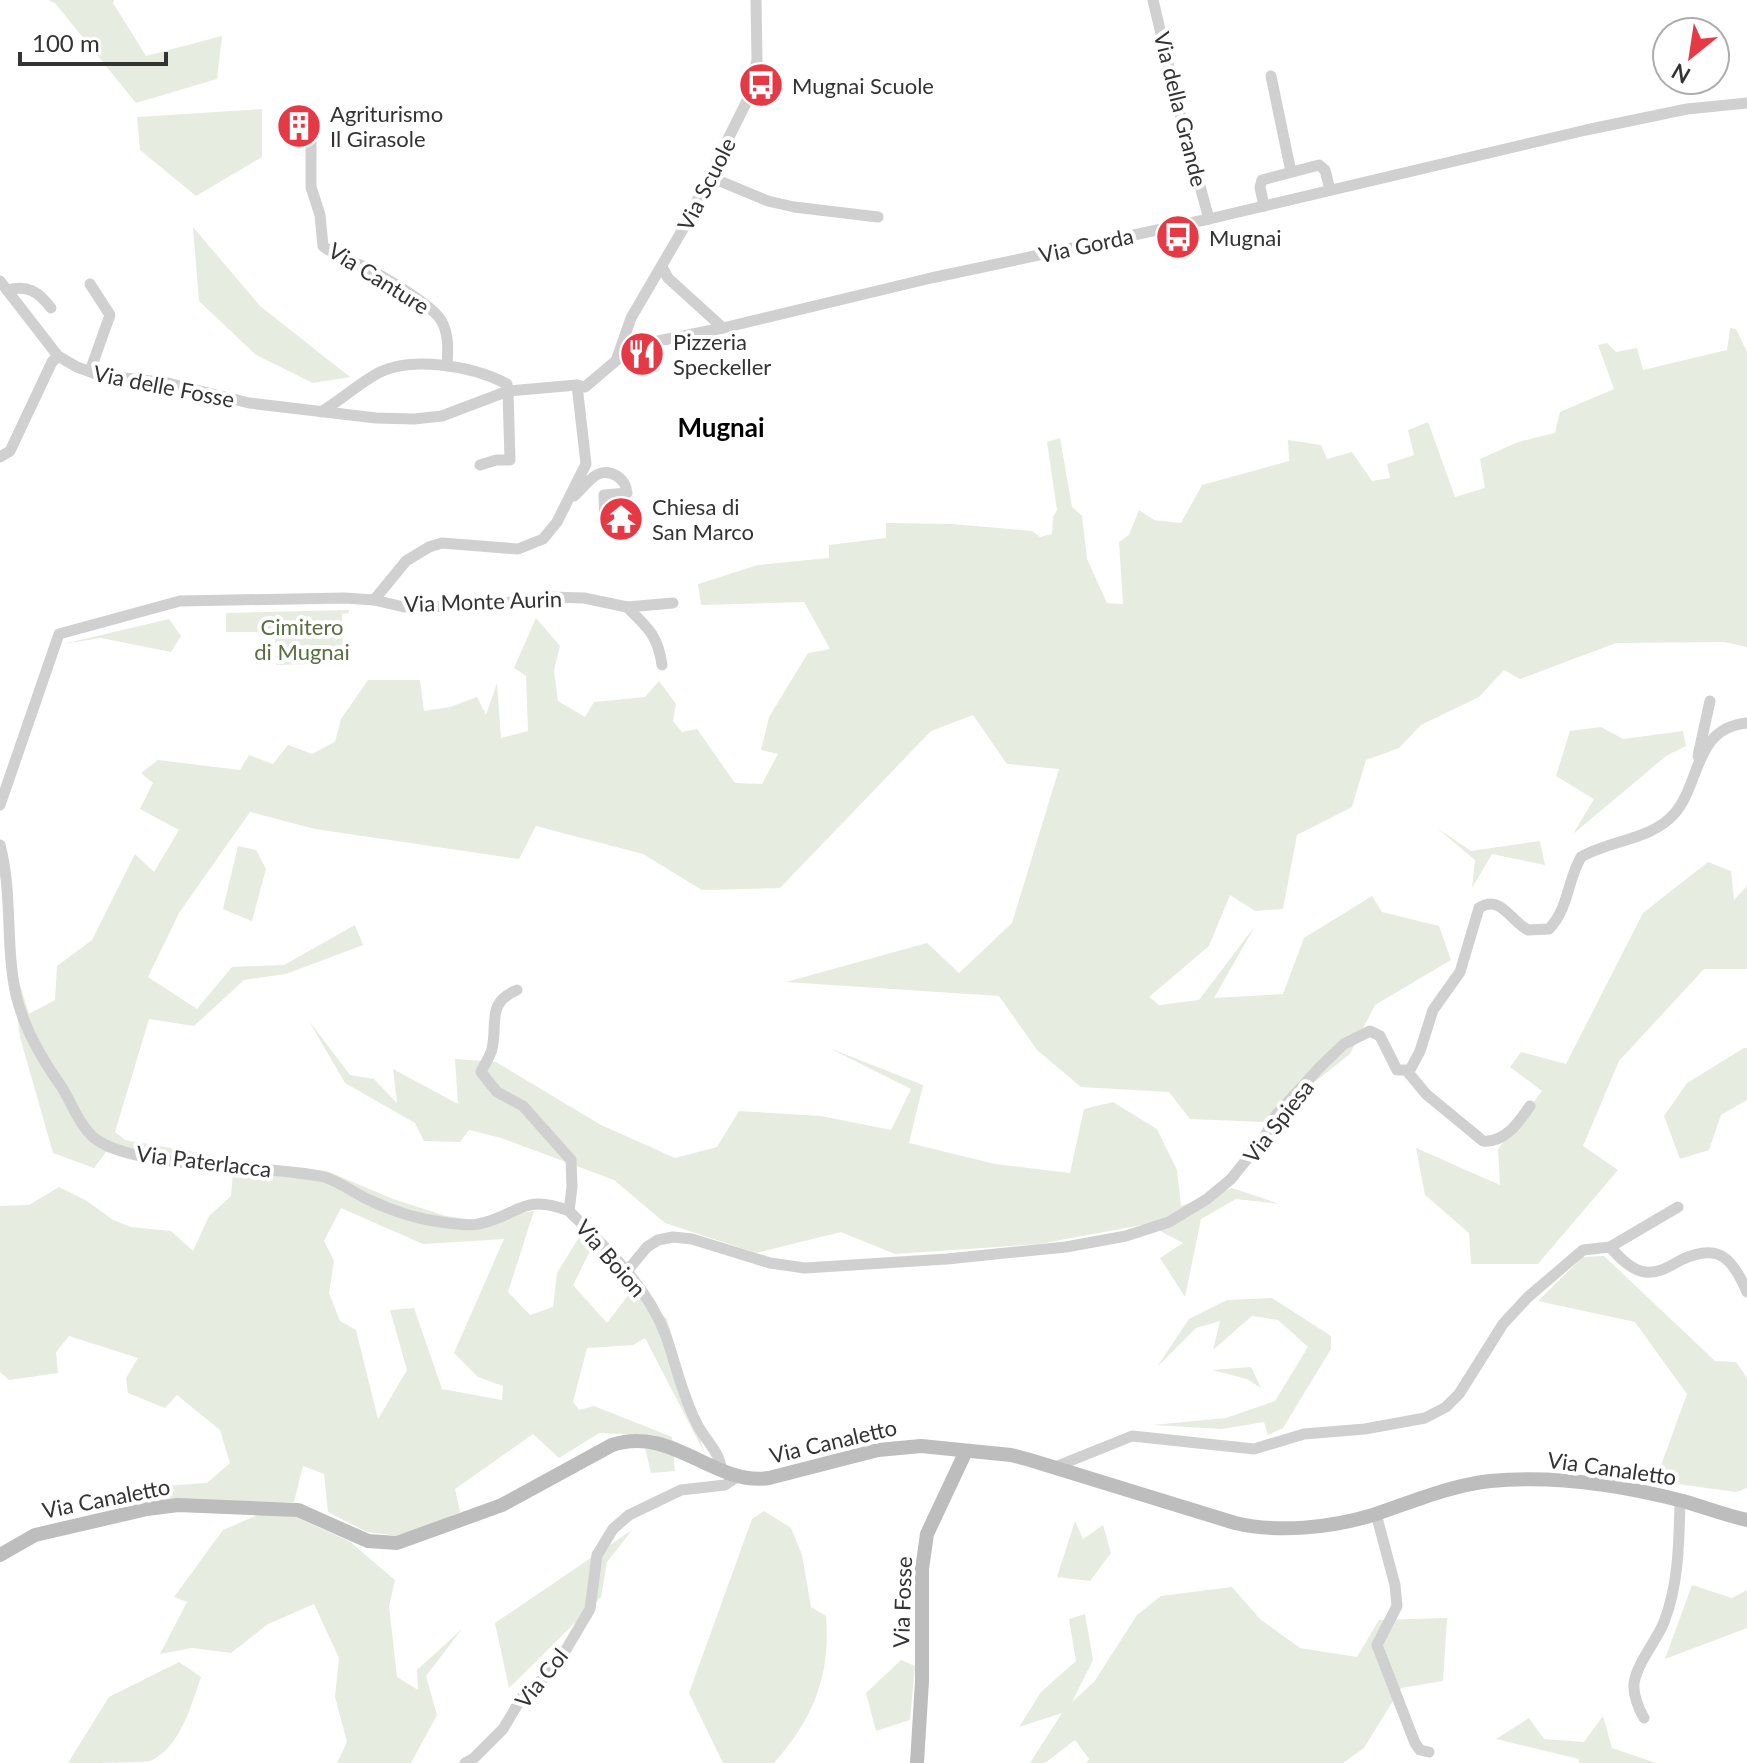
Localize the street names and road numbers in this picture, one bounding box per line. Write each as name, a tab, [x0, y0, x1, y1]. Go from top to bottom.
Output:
street label: Via della Grande	[1149, 29, 1213, 189]
street label: Via Scuole	[671, 133, 741, 235]
street label: Via Gorda	[1036, 222, 1136, 268]
street label: Via Canture	[324, 236, 434, 320]
street label: Via delle Fosse	[91, 359, 237, 413]
street label: Via Monte Aurin	[403, 585, 563, 617]
street label: Via Spiesa	[1237, 1074, 1319, 1168]
street label: Via Paterlacca	[135, 1139, 273, 1183]
street label: Via Boion	[570, 1214, 652, 1302]
street label: Via Canaletto	[767, 1413, 899, 1469]
street label: Via Canaletto	[1546, 1446, 1678, 1490]
street label: Via Canaletto	[40, 1472, 172, 1524]
street label: Via Fosse	[887, 1556, 917, 1648]
street label: Via Col	[509, 1643, 573, 1713]

